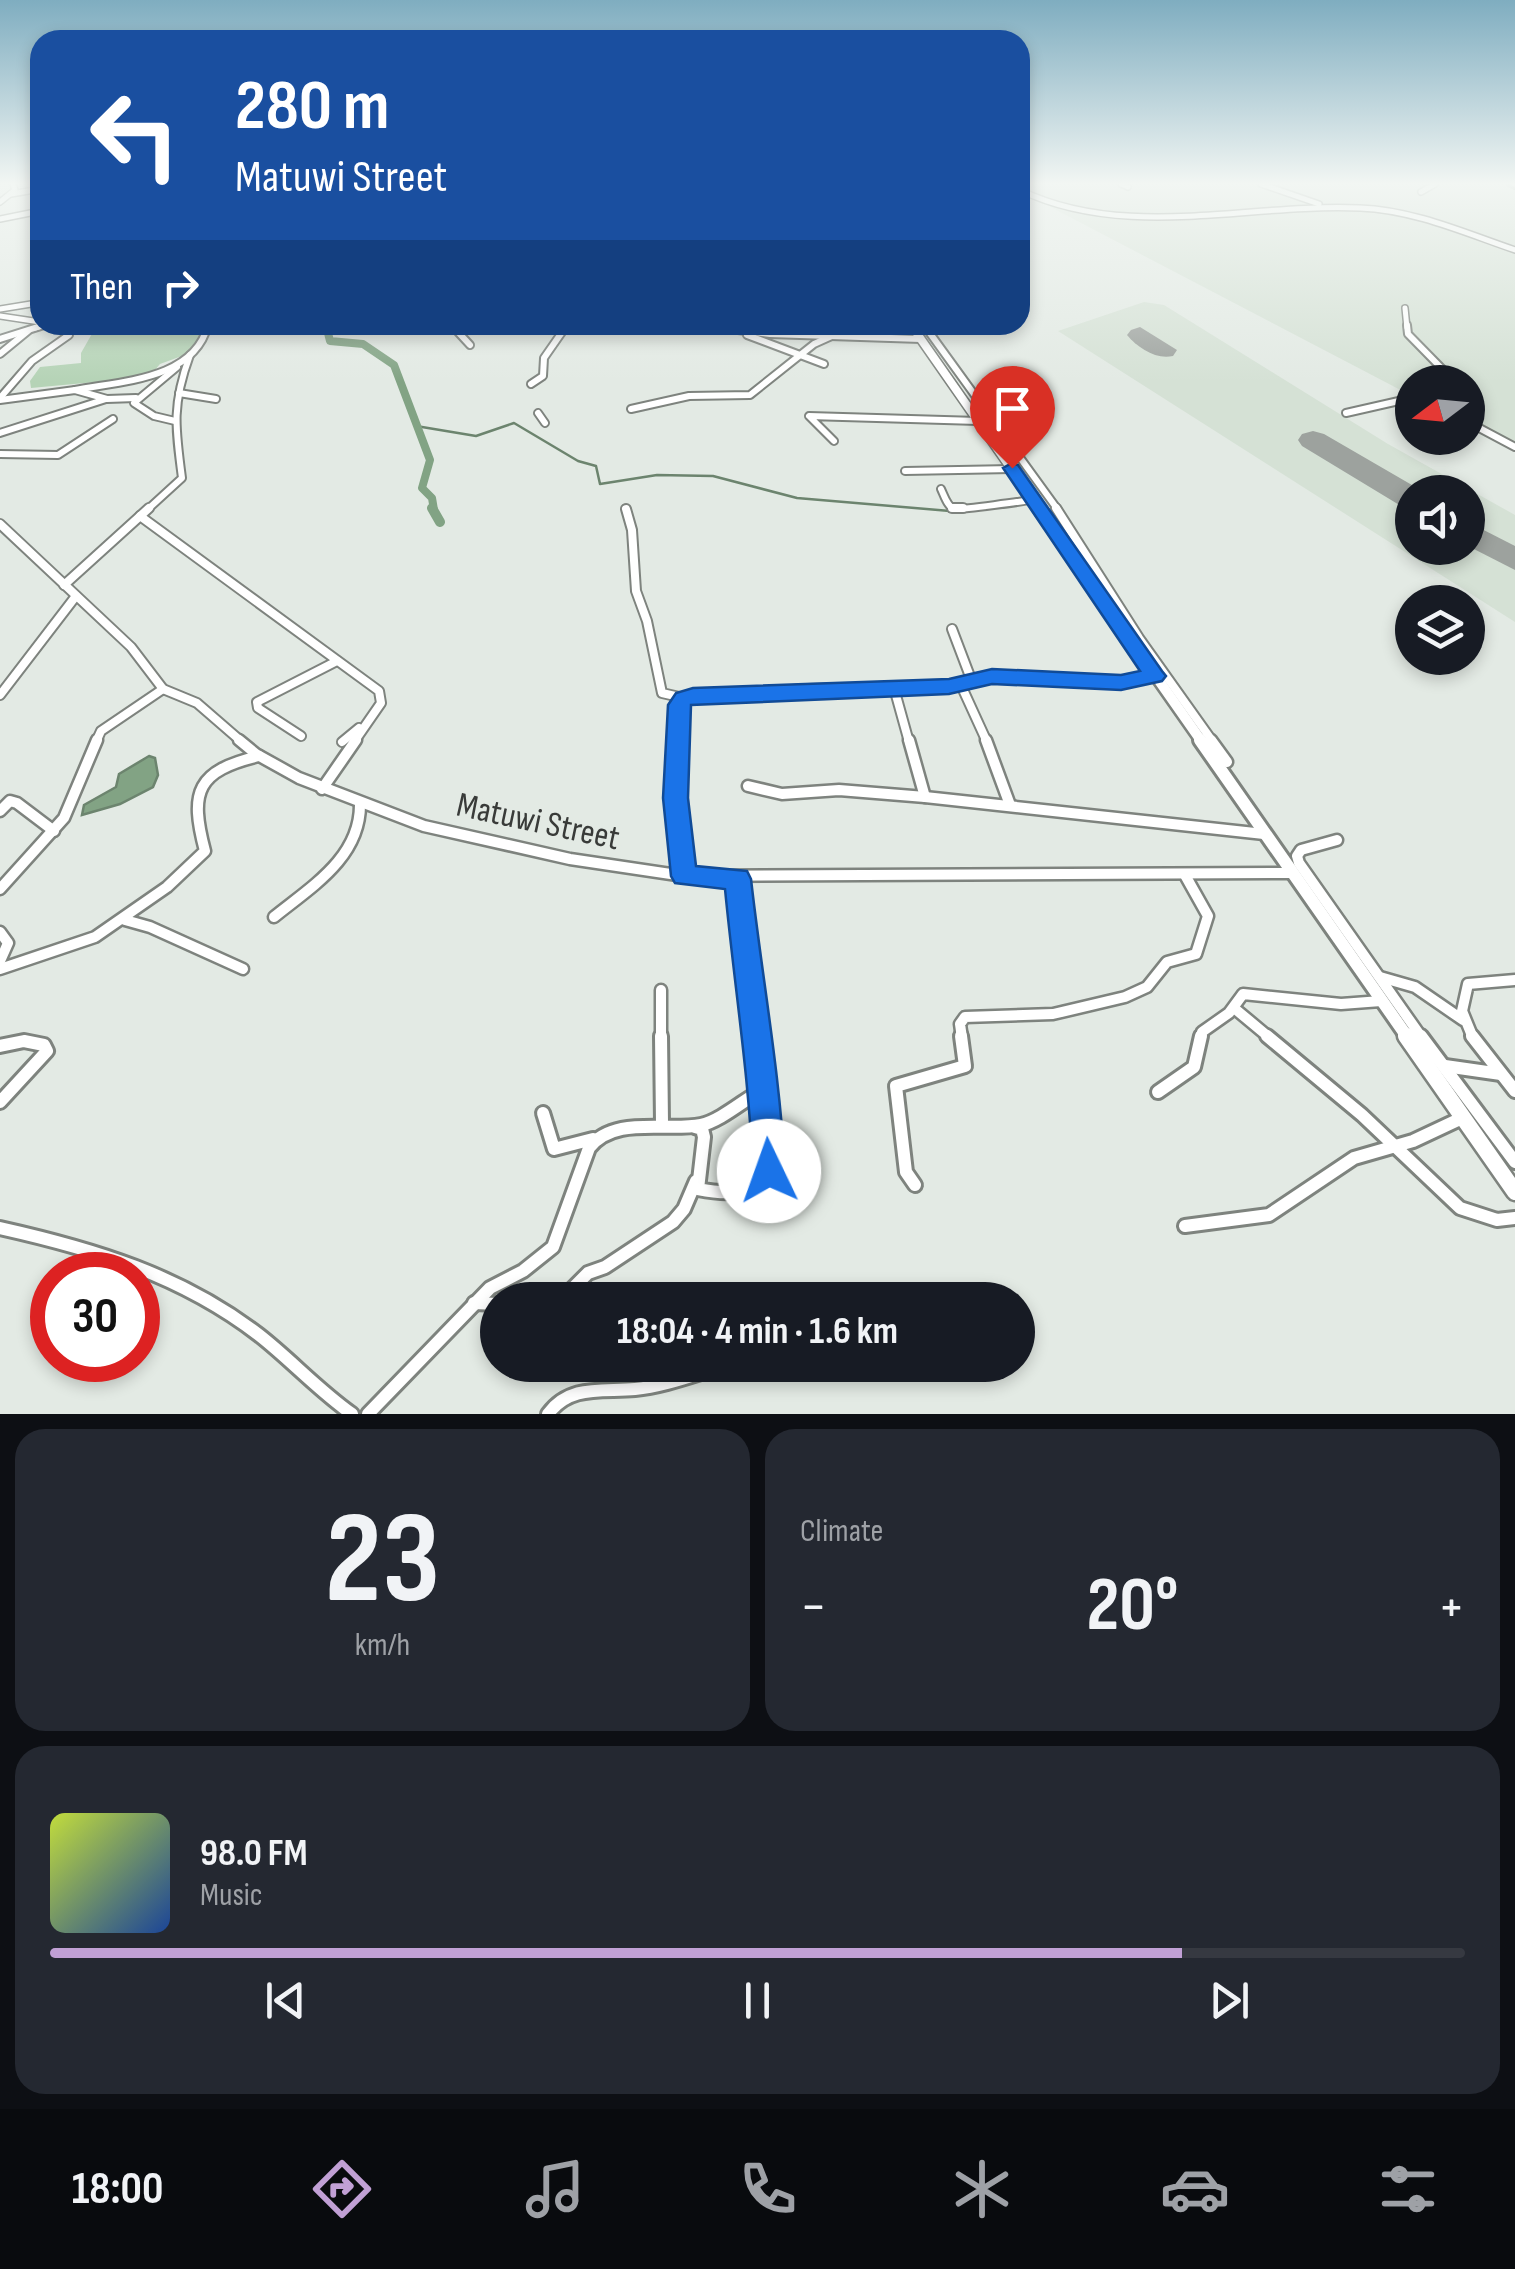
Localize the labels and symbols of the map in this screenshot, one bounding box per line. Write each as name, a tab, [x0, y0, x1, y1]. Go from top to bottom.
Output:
north arrow	[1395, 365, 1485, 455]
pin	[970, 366, 1055, 469]
street label: Matuwi Street	[453, 784, 623, 860]
position arrow	[717, 1119, 821, 1223]
speed limit sign: 30	[30, 1252, 160, 1382]

